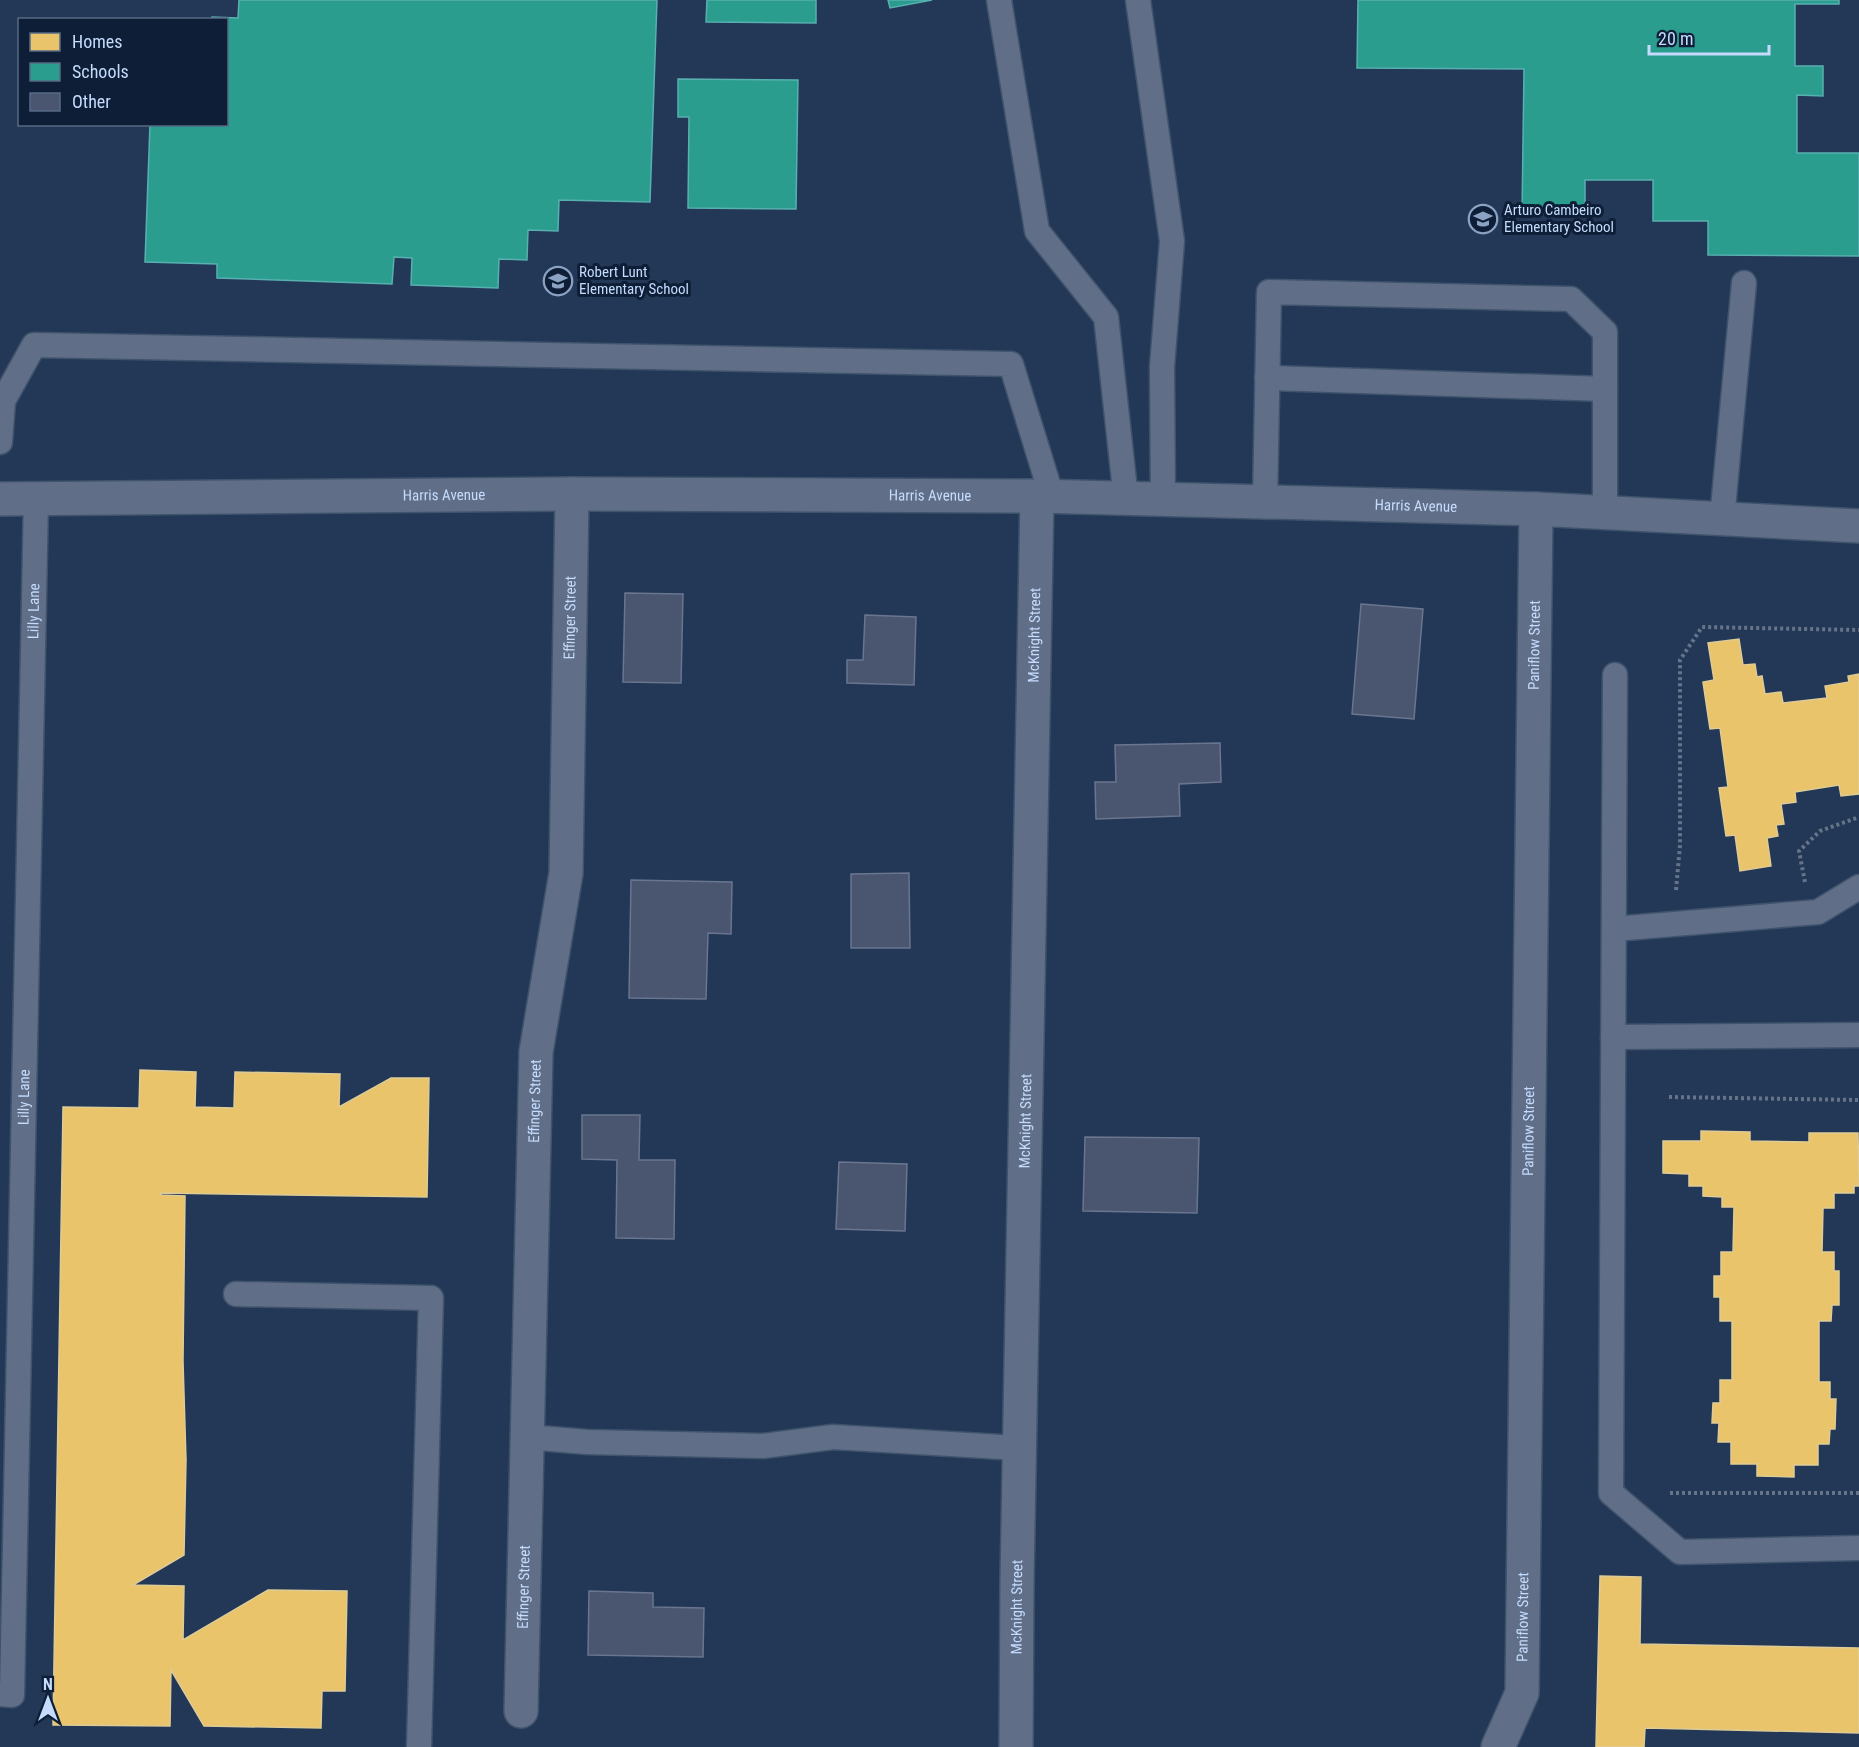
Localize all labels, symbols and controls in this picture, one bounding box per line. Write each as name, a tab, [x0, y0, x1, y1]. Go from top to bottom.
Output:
legend	[18, 18, 228, 126]
scale bar	[1649, 18, 1769, 56]
text: 20 m	[1658, 28, 1693, 49]
text: Homes	[72, 31, 122, 52]
text: Schools	[72, 61, 129, 82]
text: Other	[72, 91, 111, 112]
place label: Arturo Cambeiro Elementary School	[1504, 201, 1614, 236]
school or university icon: Arturo Cambeiro Elementary School	[1467, 203, 1499, 235]
place label: Robert Lunt Elementary School	[579, 263, 689, 298]
school or university icon: Robert Lunt Elementary School	[542, 265, 574, 297]
street label: Harris Avenue	[403, 486, 485, 504]
street label: Harris Avenue	[889, 486, 971, 505]
street label: Harris Avenue	[1374, 496, 1457, 516]
street label: Effinger Street	[560, 576, 580, 660]
street label: Lilly Lane	[24, 583, 43, 639]
street label: McKnight Street	[1025, 588, 1044, 683]
street label: Paniflow Street	[1525, 600, 1544, 690]
street label: Effinger Street	[525, 1059, 545, 1143]
street label: Lilly Lane	[14, 1069, 34, 1125]
street label: McKnight Street	[1016, 1074, 1035, 1169]
street label: Paniflow Street	[1519, 1086, 1538, 1176]
street label: Effinger Street	[514, 1545, 534, 1629]
street label: McKnight Street	[1008, 1559, 1026, 1654]
street label: Paniflow Street	[1513, 1572, 1532, 1662]
north arrow	[18, 1669, 78, 1729]
text: N	[43, 1675, 53, 1694]

